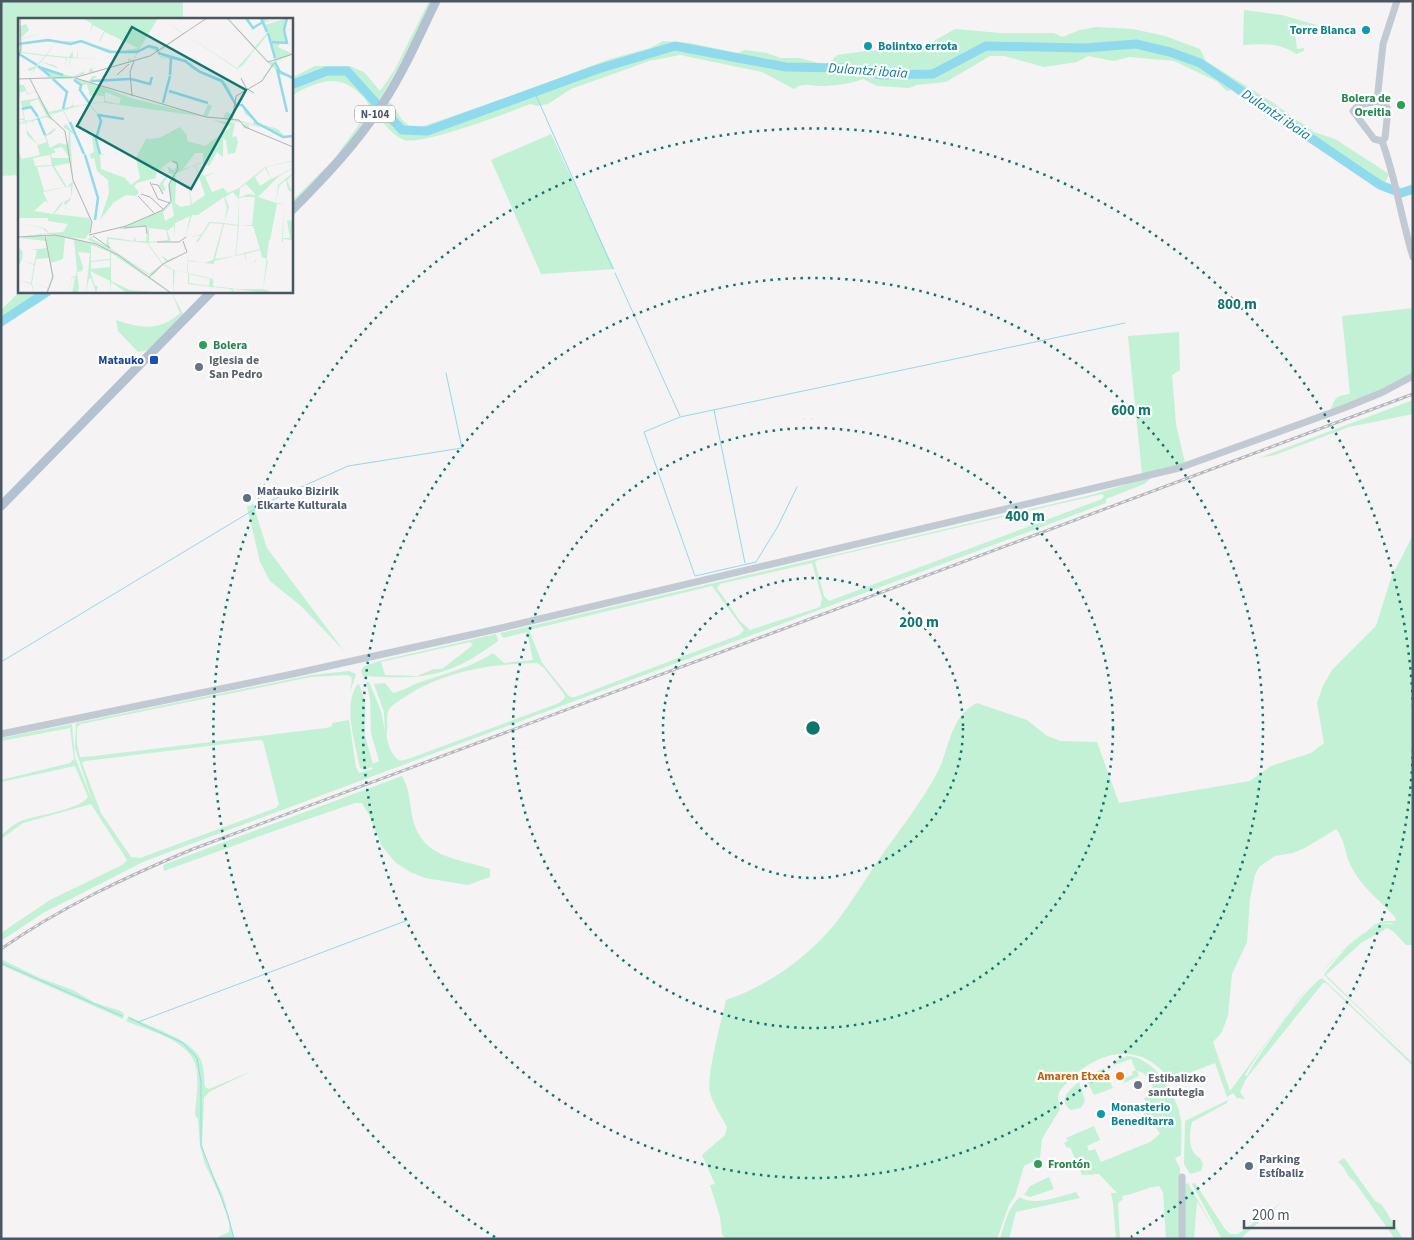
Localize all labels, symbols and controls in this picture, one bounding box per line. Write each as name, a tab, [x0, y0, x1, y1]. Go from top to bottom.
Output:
inset map	[18, 18, 292, 292]
place label: Torre Blanca	[1290, 22, 1356, 39]
marker: Torre Blanca	[1360, 24, 1372, 36]
place label: Bolintxo errota	[878, 38, 958, 55]
marker: Bolintxo errota	[862, 40, 874, 52]
water label: Dulantzi ibaia	[828, 58, 909, 84]
water label: Dulantzi ibaia	[1237, 84, 1315, 146]
place label: Bolera de Oreitia	[1341, 90, 1391, 121]
marker: Bolera de Oreitia	[1395, 99, 1407, 111]
road number: N-104	[355, 106, 395, 122]
text: 800 m	[1217, 294, 1257, 315]
place label: Bolera	[213, 337, 247, 354]
marker: Bolera	[197, 339, 209, 351]
place label: Matauko	[98, 352, 144, 369]
place label: Iglesia de San Pedro	[209, 352, 263, 383]
marker: Matauko	[148, 354, 160, 366]
marker: Iglesia de San Pedro	[193, 361, 205, 373]
text: 600 m	[1111, 400, 1151, 421]
place label: Matauko Bizirik Elkarte Kulturala	[257, 483, 347, 514]
marker: Matauko Bizirik Elkarte Kulturala	[241, 492, 253, 504]
text: 400 m	[1005, 506, 1045, 527]
text: 200 m	[899, 612, 939, 633]
centre of rings	[804, 719, 822, 737]
place label: Amaren Etxea	[1036, 1068, 1110, 1085]
marker: Amaren Etxea	[1114, 1070, 1126, 1082]
place label: Estibalizko santutegia	[1148, 1070, 1206, 1101]
marker: Estibalizko santutegia	[1132, 1079, 1144, 1091]
place label: Monasterio Beneditarra	[1111, 1099, 1174, 1130]
marker: Monasterio Beneditarra	[1095, 1108, 1107, 1120]
place label: Parking Estíbaliz	[1259, 1151, 1304, 1182]
place label: Frontón	[1048, 1156, 1090, 1173]
marker: Frontón	[1032, 1158, 1044, 1170]
marker: Parking Estíbaliz	[1243, 1160, 1255, 1172]
scale bar	[1244, 1198, 1394, 1230]
text: 200 m	[1252, 1205, 1290, 1226]

